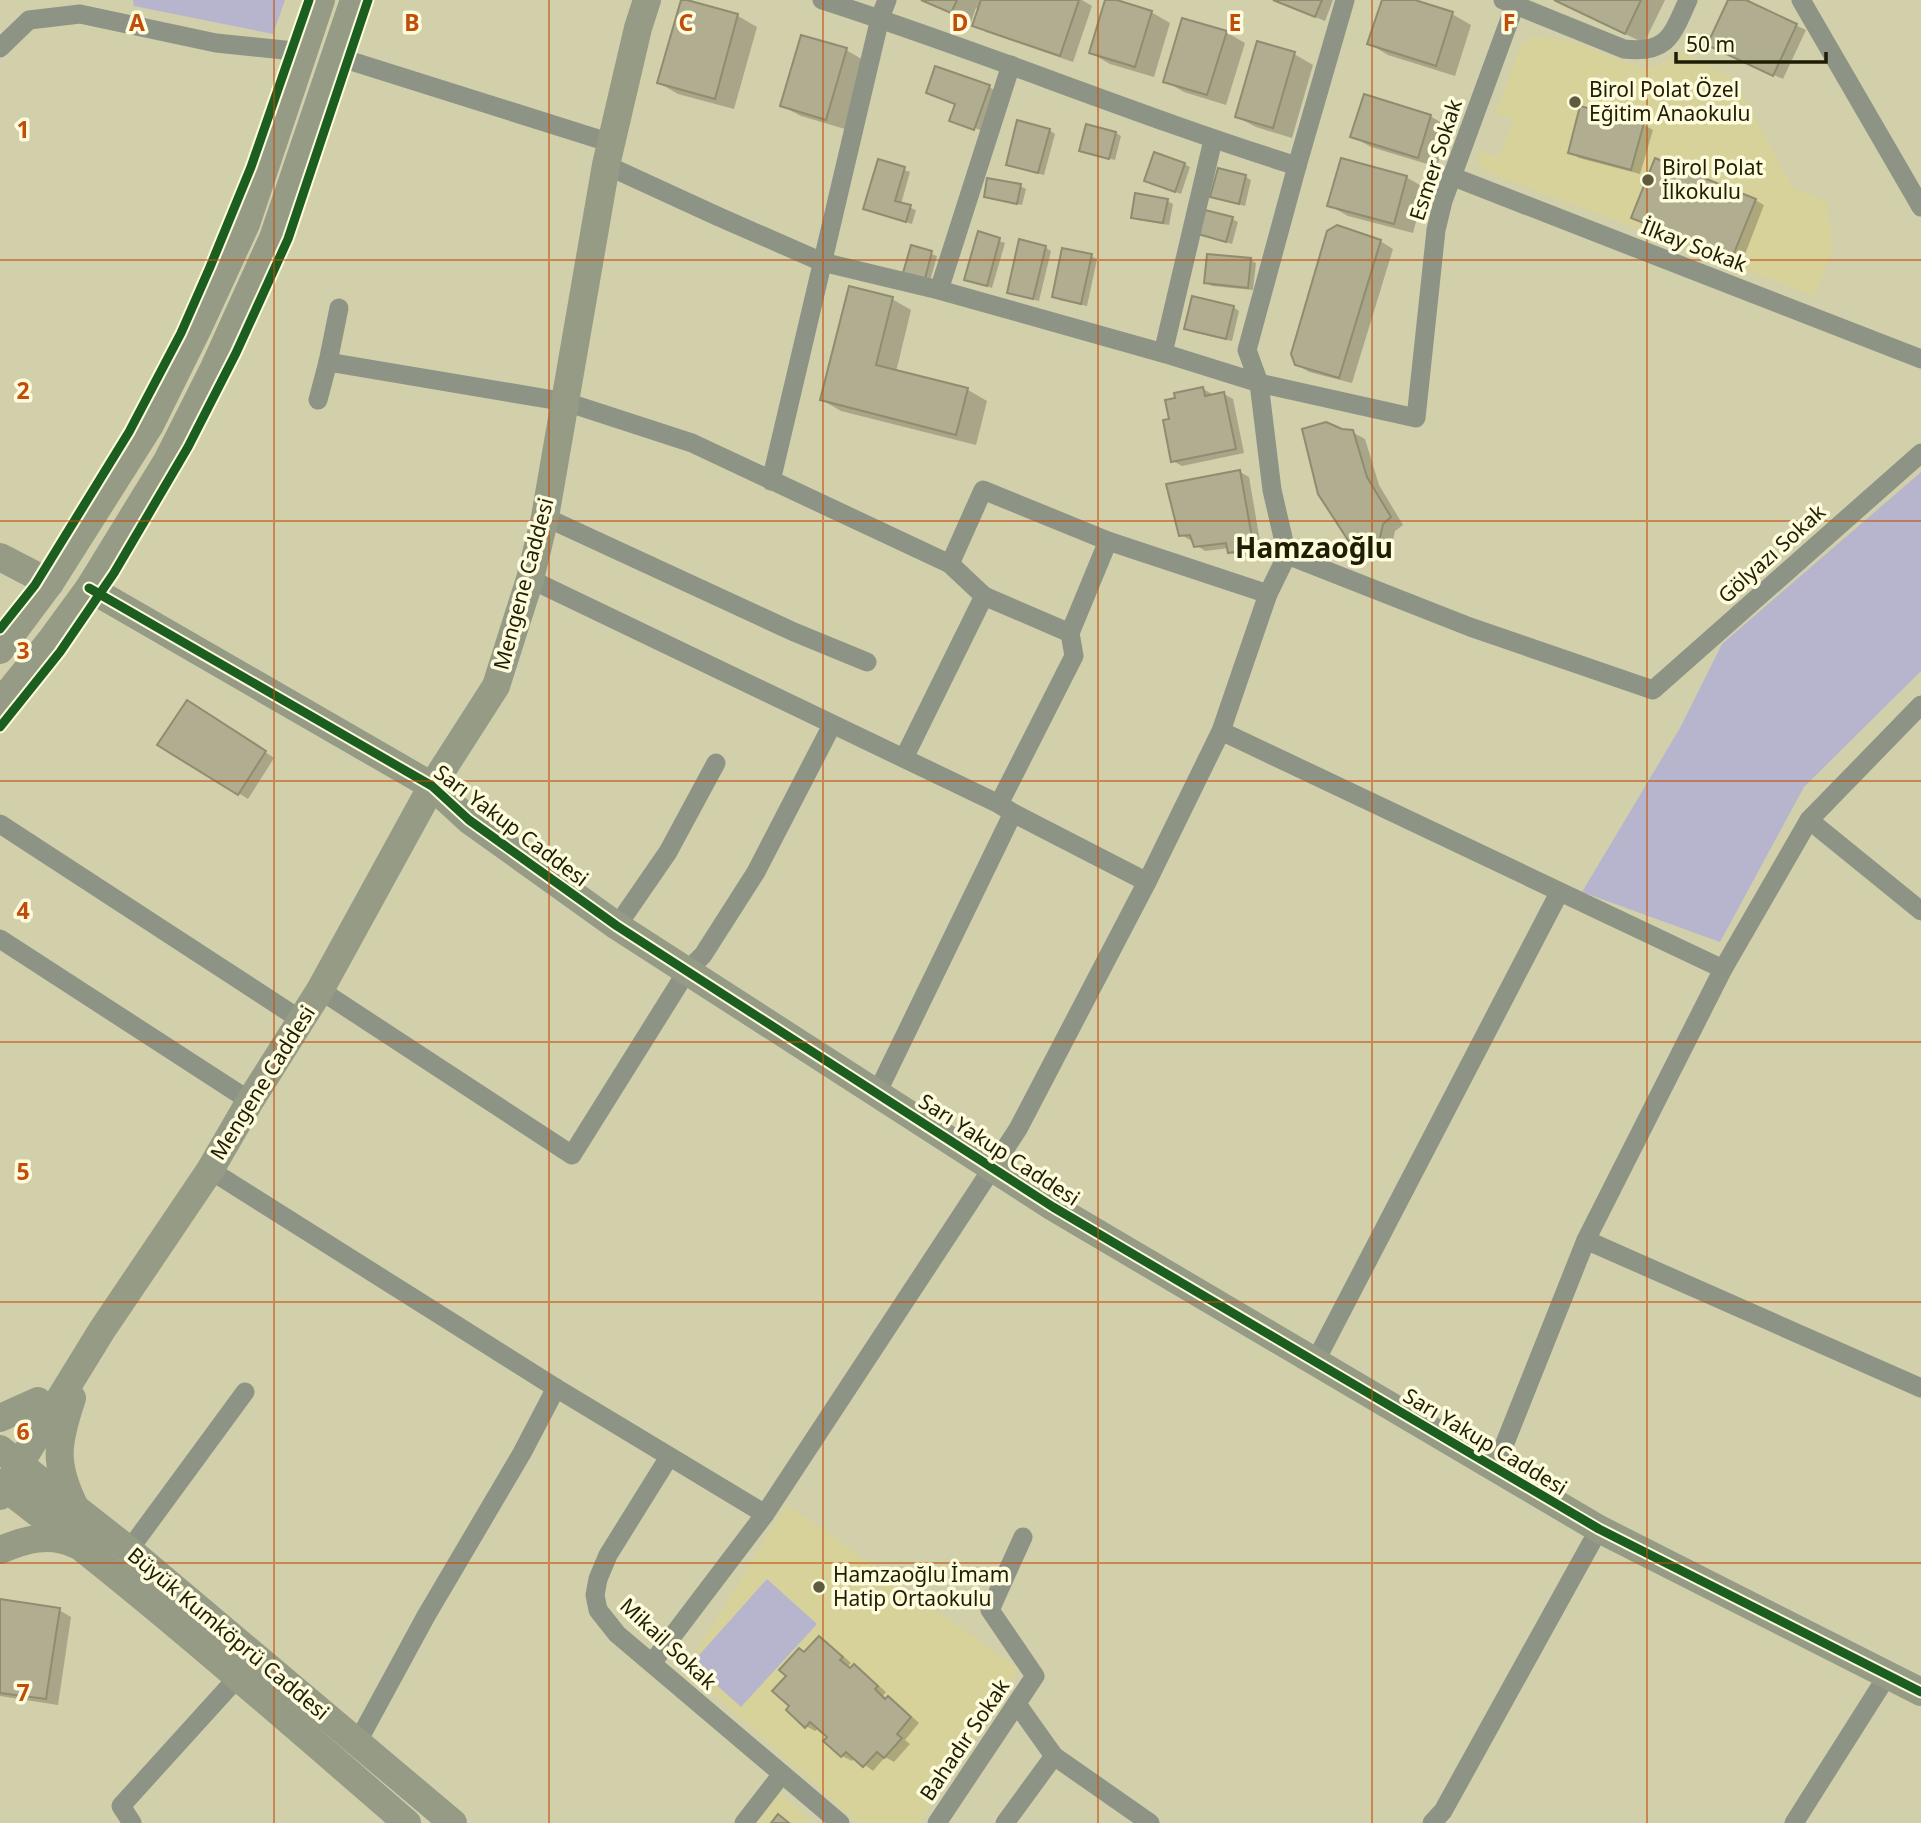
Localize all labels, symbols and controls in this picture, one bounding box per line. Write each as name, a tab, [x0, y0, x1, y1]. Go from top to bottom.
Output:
text: A	[129, 6, 145, 38]
text: B	[404, 6, 420, 38]
text: C	[679, 6, 694, 38]
text: D	[952, 6, 968, 38]
text: E	[1229, 6, 1241, 38]
text: F	[1503, 6, 1515, 38]
scale bar	[1676, 21, 1826, 65]
text: 50 m	[1686, 30, 1735, 58]
place label: Birol Polat Özel Eğitim Anaokulu	[1589, 75, 1751, 127]
marker: Birol Polat Özel Eğitim Anaokulu	[1567, 94, 1583, 110]
street label: Esmer Sokak	[1402, 95, 1468, 224]
text: 1	[16, 113, 30, 145]
place label: Birol Polat İlkokulu	[1662, 153, 1764, 205]
marker: Birol Polat İlkokulu	[1640, 172, 1656, 188]
street label: İlkay Sokak	[1638, 212, 1752, 278]
text: 2	[16, 374, 30, 406]
street label: Mengene Caddesi	[487, 495, 559, 673]
street label: Gölyazı Sokak	[1712, 497, 1831, 609]
district label: Hamzaoğlu	[1235, 528, 1393, 566]
text: 3	[16, 634, 30, 666]
street label: Sarı Yakup Caddesi	[429, 758, 594, 892]
text: 4	[16, 894, 30, 926]
street label: Mengene Caddesi	[203, 1000, 321, 1165]
street label: Sarı Yakup Caddesi	[914, 1087, 1085, 1212]
text: 5	[16, 1155, 30, 1187]
street label: Sarı Yakup Caddesi	[1398, 1381, 1573, 1501]
text: 6	[16, 1415, 30, 1447]
street label: Büyük Kumköprü Caddesi	[122, 1541, 335, 1726]
place label: Hamzaoğlu İmam Hatip Ortaokulu	[833, 1560, 1009, 1612]
marker: Hamzaoğlu İmam Hatip Ortaokulu	[811, 1579, 827, 1595]
street label: Mikail Sokak	[614, 1591, 723, 1696]
street label: Bahadır Sokak	[913, 1672, 1016, 1806]
text: 7	[16, 1676, 30, 1708]

